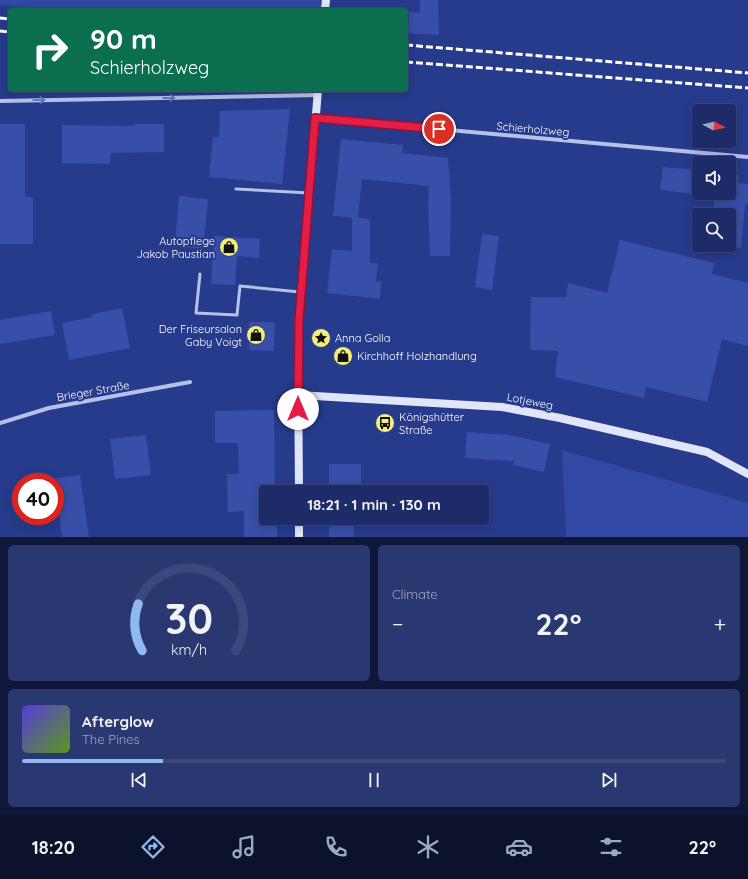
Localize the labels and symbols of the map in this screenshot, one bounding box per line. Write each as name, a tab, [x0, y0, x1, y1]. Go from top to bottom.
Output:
one-way arrow	[162, 94, 175, 101]
one-way arrow	[32, 96, 45, 104]
north arrow	[692, 104, 736, 148]
pin	[422, 112, 456, 146]
street label: Schierholzweg	[496, 119, 570, 139]
place label: Autopflege Jakob Paustian	[137, 234, 215, 261]
shop icon: Autopflege Jakob Paustian	[218, 236, 240, 258]
place label: Der Friseursalon Gaby Voigt	[159, 322, 242, 349]
shop icon: Der Friseursalon Gaby Voigt	[245, 324, 267, 346]
place icon: Anna Golla	[310, 327, 332, 349]
place label: Anna Golla	[335, 331, 391, 345]
shop icon: Kirchhoff Holzhandlung	[332, 345, 354, 367]
place label: Kirchhoff Holzhandlung	[357, 349, 477, 363]
street label: Brieger Straße	[56, 378, 130, 404]
position arrow	[277, 388, 319, 430]
street label: Lotjeweg	[506, 390, 554, 412]
place label: Königshütter Straße	[399, 410, 465, 437]
bus stop icon: Königshütter Straße	[374, 412, 396, 434]
speed limit sign: 40	[12, 473, 64, 525]

